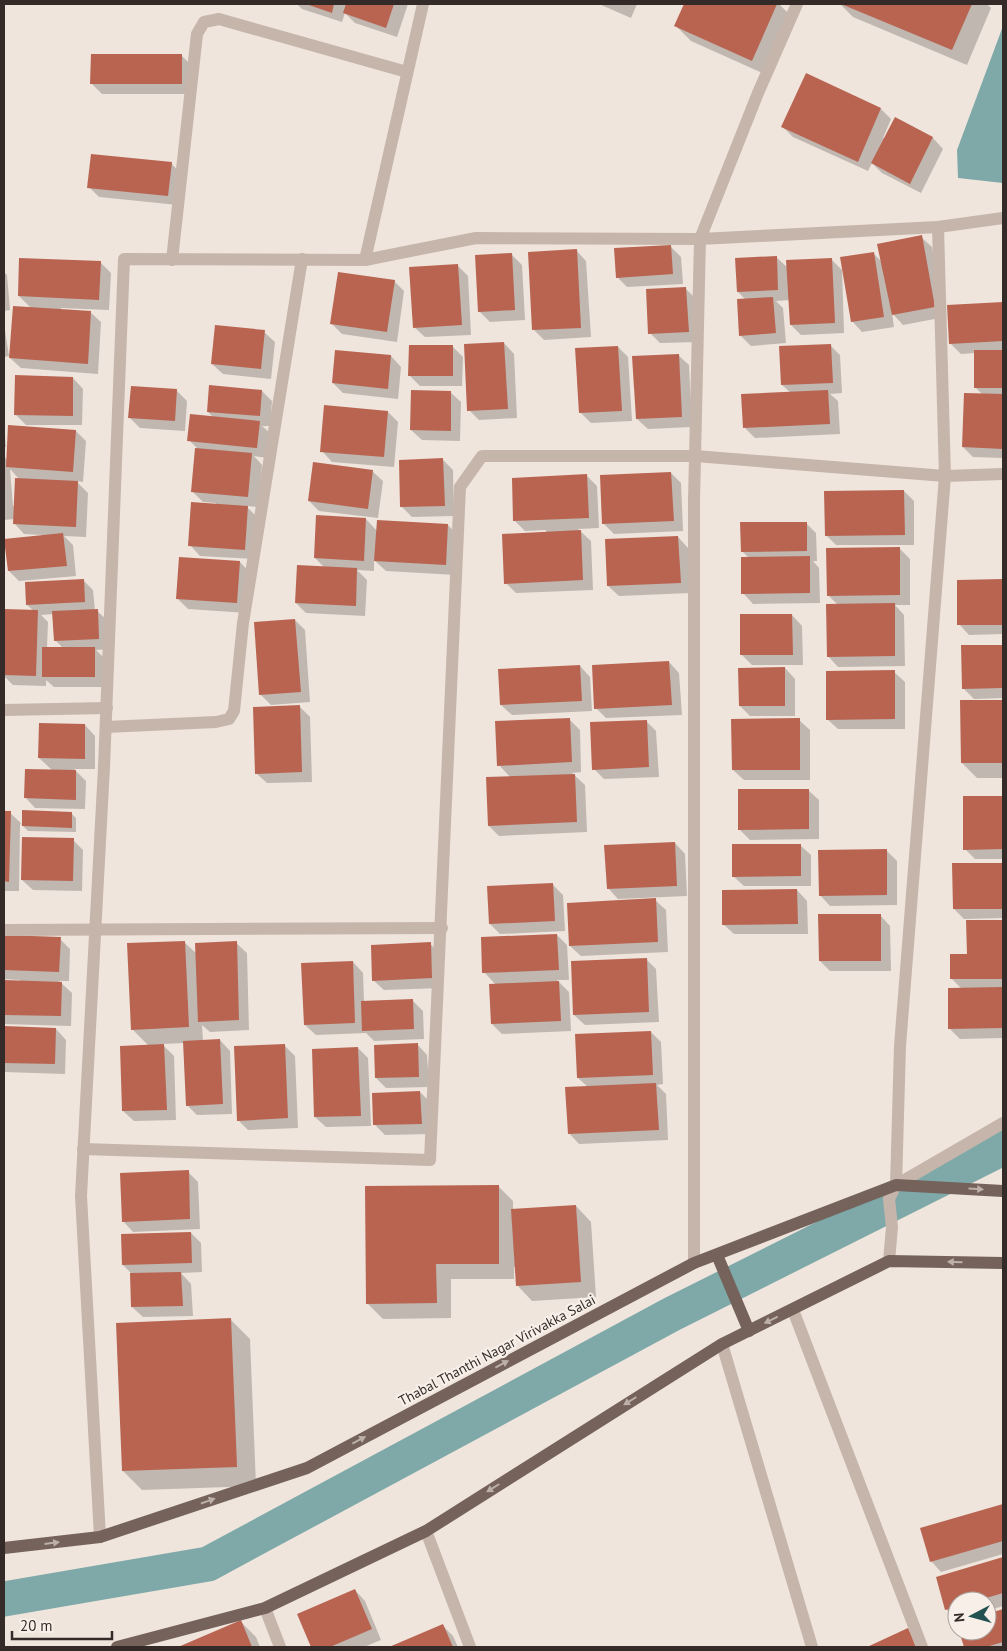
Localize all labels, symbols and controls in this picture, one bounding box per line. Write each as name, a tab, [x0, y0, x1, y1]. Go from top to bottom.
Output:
one-way arrow	[968, 1186, 984, 1194]
one-way arrow	[946, 1258, 962, 1266]
street label: Thabal Thanthi Nagar Virivakka Salai	[396, 1290, 598, 1410]
one-way arrow	[764, 1317, 778, 1325]
one-way arrow	[496, 1360, 509, 1369]
one-way arrow	[624, 1397, 637, 1406]
one-way arrow	[351, 1436, 366, 1444]
one-way arrow	[486, 1484, 500, 1493]
one-way arrow	[201, 1497, 216, 1504]
one-way arrow	[44, 1539, 60, 1547]
north arrow	[947, 1591, 997, 1641]
scale bar	[12, 1608, 112, 1640]
text: N	[950, 1612, 969, 1623]
text: 20 m	[20, 1616, 53, 1635]

